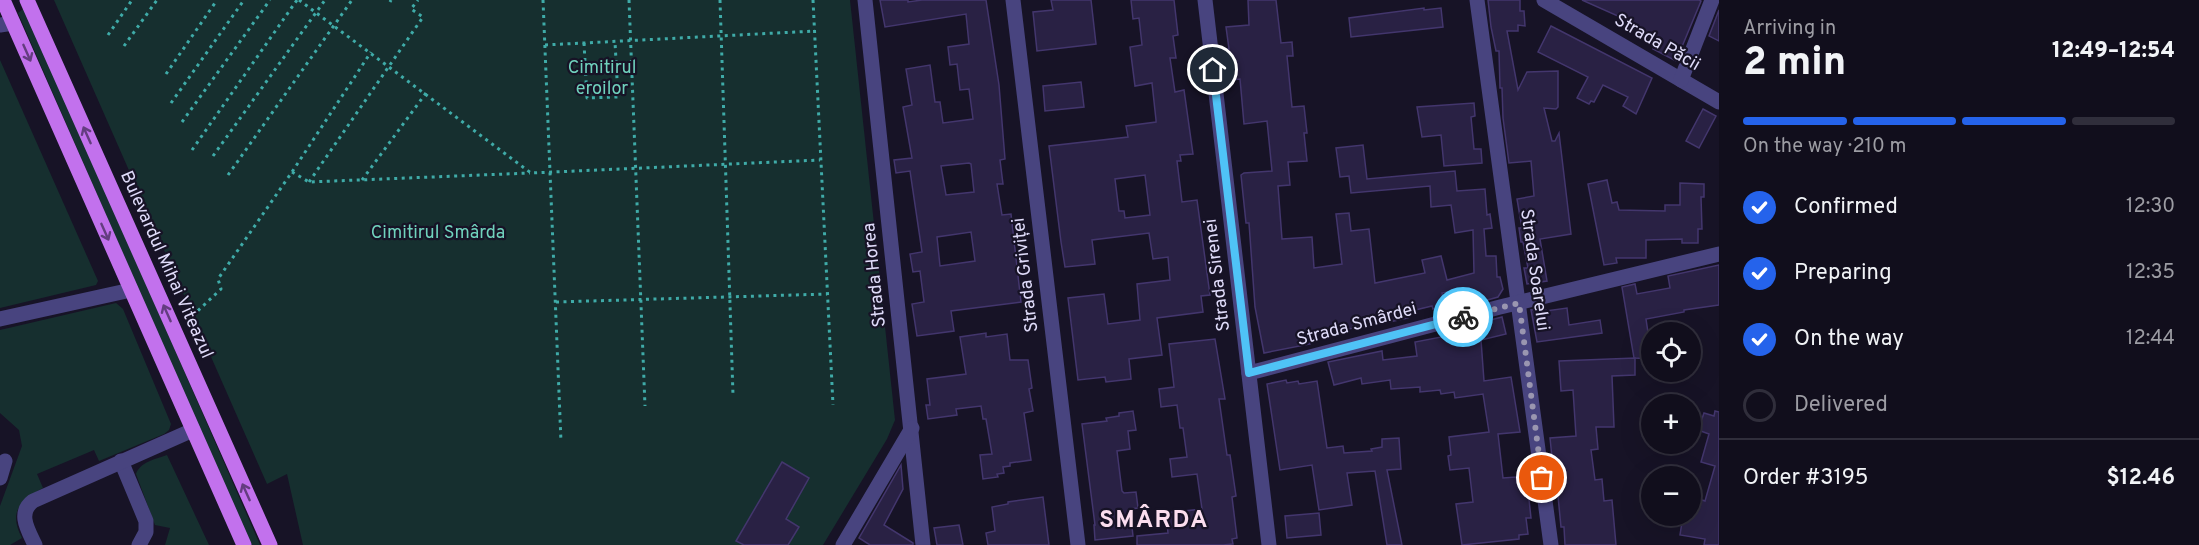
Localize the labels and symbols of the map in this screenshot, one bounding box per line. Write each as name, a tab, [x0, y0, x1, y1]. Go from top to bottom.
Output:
street label: Strada Păcii	[1610, 9, 1704, 77]
one-way arrow	[22, 44, 33, 62]
pin	[1187, 44, 1238, 95]
park label: Cimitirul eroilor	[568, 57, 636, 101]
one-way arrow	[81, 127, 93, 145]
street label: Bulevardul Mihai Viteazul	[114, 168, 218, 362]
street label: Strada Soarelui	[1514, 207, 1554, 333]
street label: Strada Griviței	[1008, 216, 1044, 334]
street label: Strada Sirenei	[1200, 217, 1236, 333]
one-way arrow	[100, 222, 111, 241]
park label: Cimitirul Smârda	[371, 222, 505, 245]
street label: Strada Horea	[858, 222, 892, 328]
courier	[1433, 287, 1493, 347]
street label: Strada Smârdei	[1294, 298, 1420, 352]
one-way arrow	[160, 305, 172, 323]
pin	[1516, 452, 1567, 503]
one-way arrow	[240, 483, 251, 501]
district label: SMÂRDA	[1099, 504, 1209, 536]

